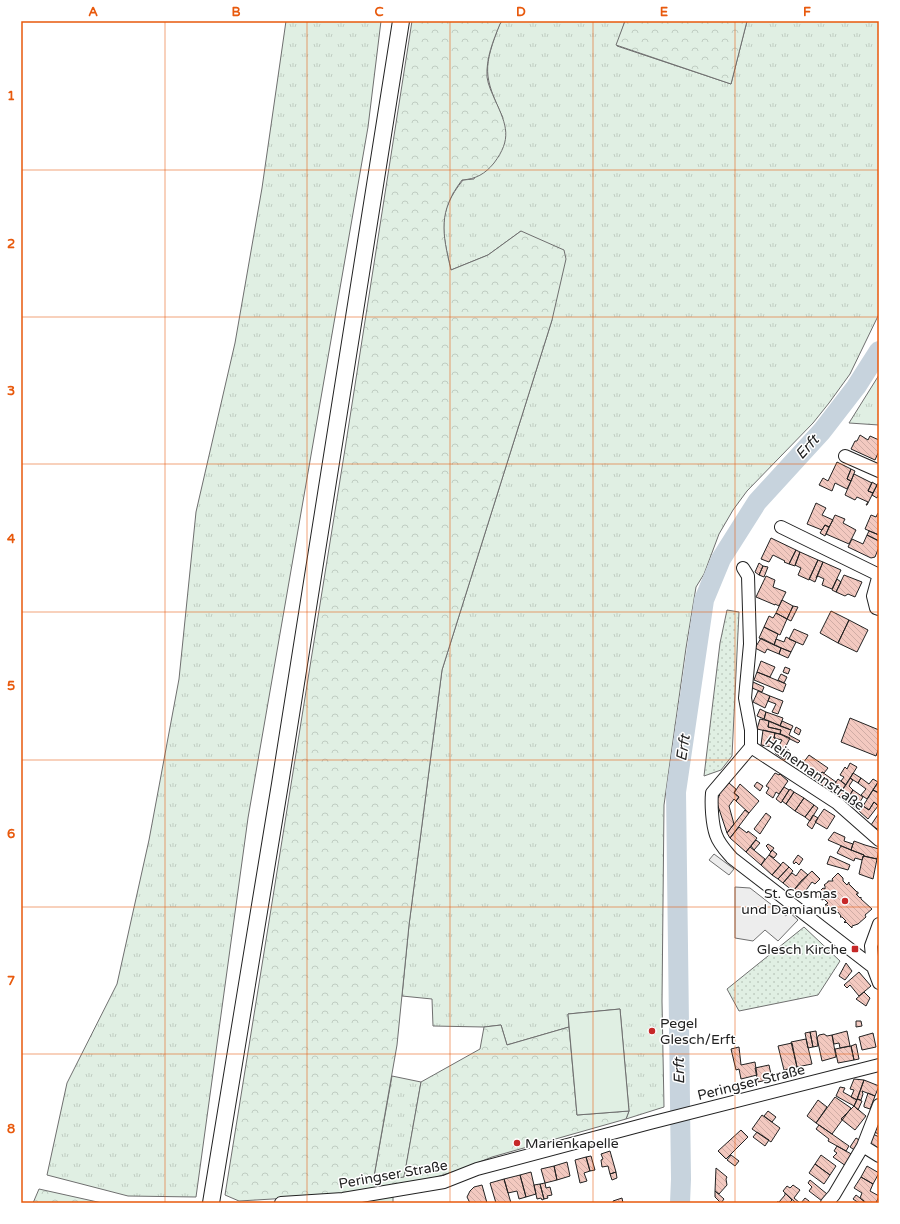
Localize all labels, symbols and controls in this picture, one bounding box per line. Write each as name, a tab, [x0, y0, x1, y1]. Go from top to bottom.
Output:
text: A	[88, 4, 98, 20]
text: B	[231, 4, 241, 20]
text: C	[374, 4, 384, 20]
text: D	[516, 4, 526, 20]
text: E	[660, 4, 668, 20]
text: F	[803, 4, 811, 20]
text: 1	[7, 88, 15, 104]
text: 2	[7, 236, 15, 252]
text: 3	[7, 383, 15, 399]
water label: Erft	[791, 429, 824, 463]
text: 4	[7, 531, 16, 547]
text: 5	[7, 678, 15, 694]
water label: Erft	[672, 731, 694, 762]
street label: Heinemannstraße	[762, 733, 868, 814]
text: 6	[7, 826, 15, 842]
place label: St. Cosmas und Damianus	[741, 885, 837, 918]
marker: St. Cosmas und Damianus	[840, 896, 850, 906]
place label: Glesch Kirche	[757, 941, 847, 958]
marker: Glesch Kirche	[850, 944, 860, 954]
text: 7	[7, 973, 15, 989]
place label: Pegel Glesch/Erft	[660, 1015, 736, 1048]
marker: Pegel Glesch/Erft	[647, 1026, 657, 1036]
water label: Erft	[670, 1055, 688, 1084]
street label: Peringser Straße	[696, 1061, 807, 1104]
text: 8	[7, 1121, 15, 1137]
place label: Marienkapelle	[525, 1135, 619, 1152]
marker: Marienkapelle	[512, 1138, 522, 1148]
street label: Peringser Straße	[337, 1157, 449, 1192]

